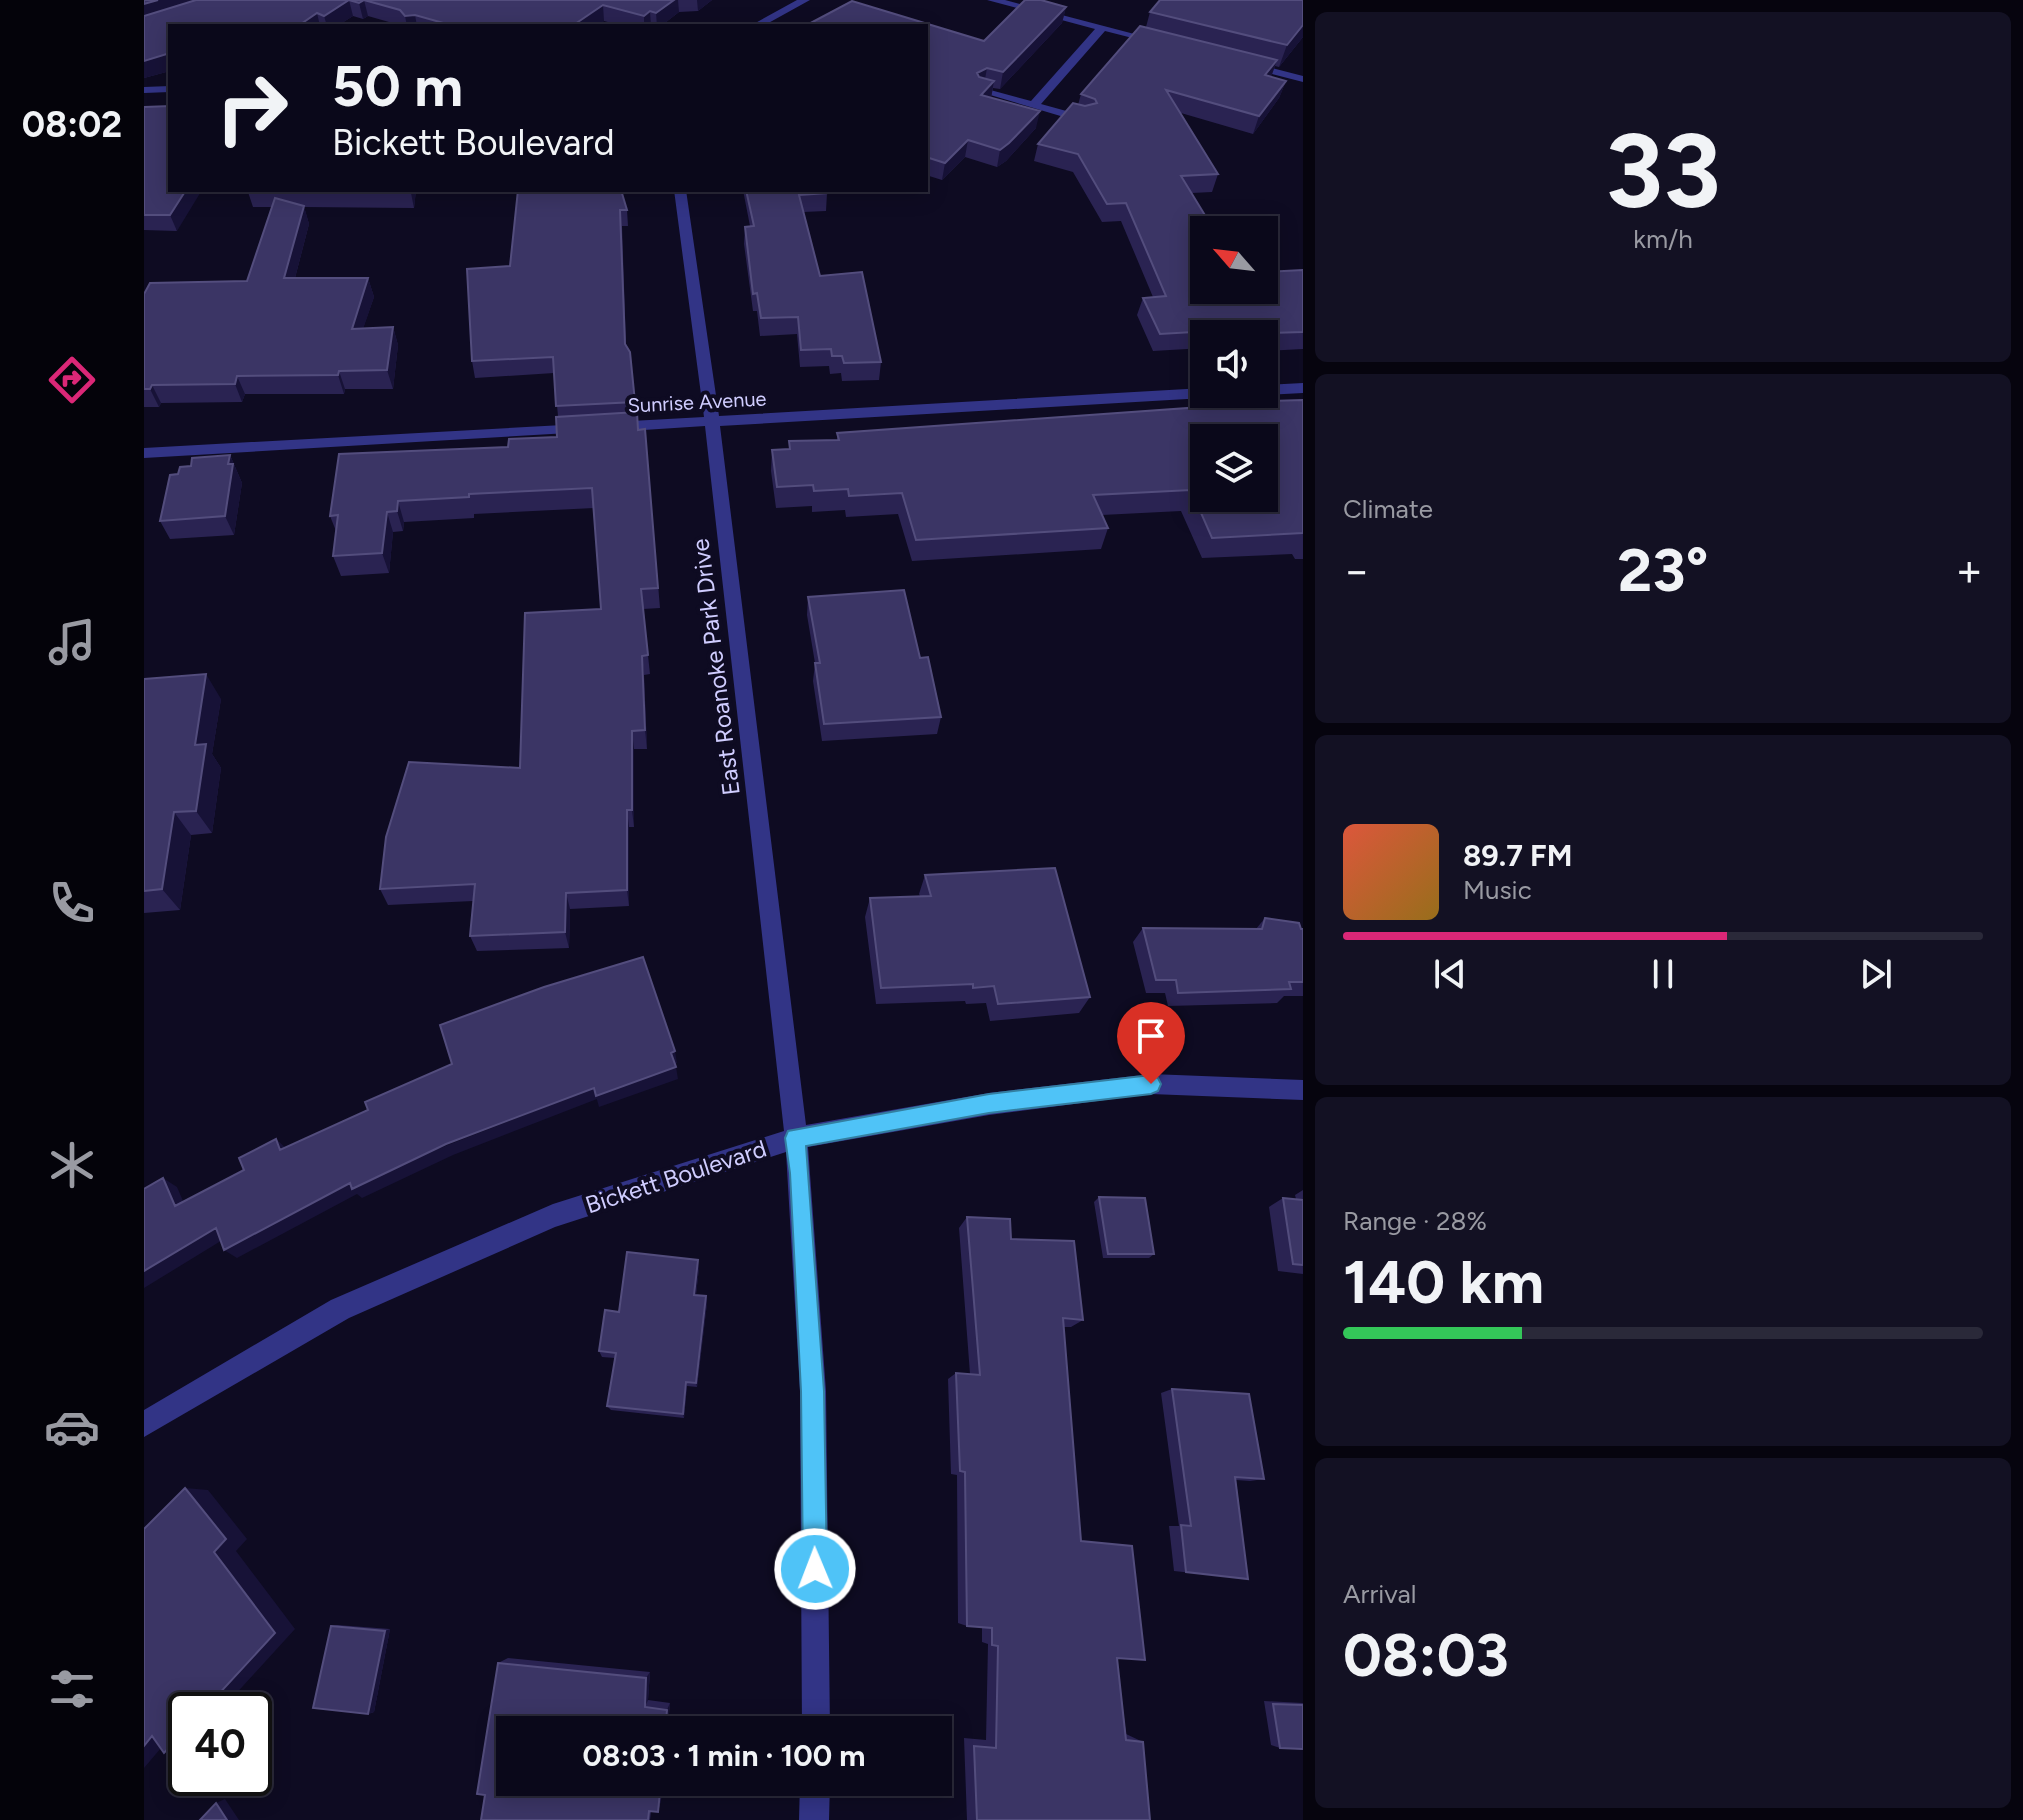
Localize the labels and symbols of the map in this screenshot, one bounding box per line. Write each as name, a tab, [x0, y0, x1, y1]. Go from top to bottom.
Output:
north arrow	[1190, 216, 1278, 304]
street label: Sunrise Avenue	[627, 386, 767, 418]
street label: East Roanoke Park Drive	[685, 537, 746, 797]
pin	[1117, 1002, 1185, 1084]
street label: Bickett Boulevard	[582, 1134, 770, 1219]
position arrow	[773, 1527, 857, 1611]
speed limit sign: 40	[168, 1692, 272, 1796]

